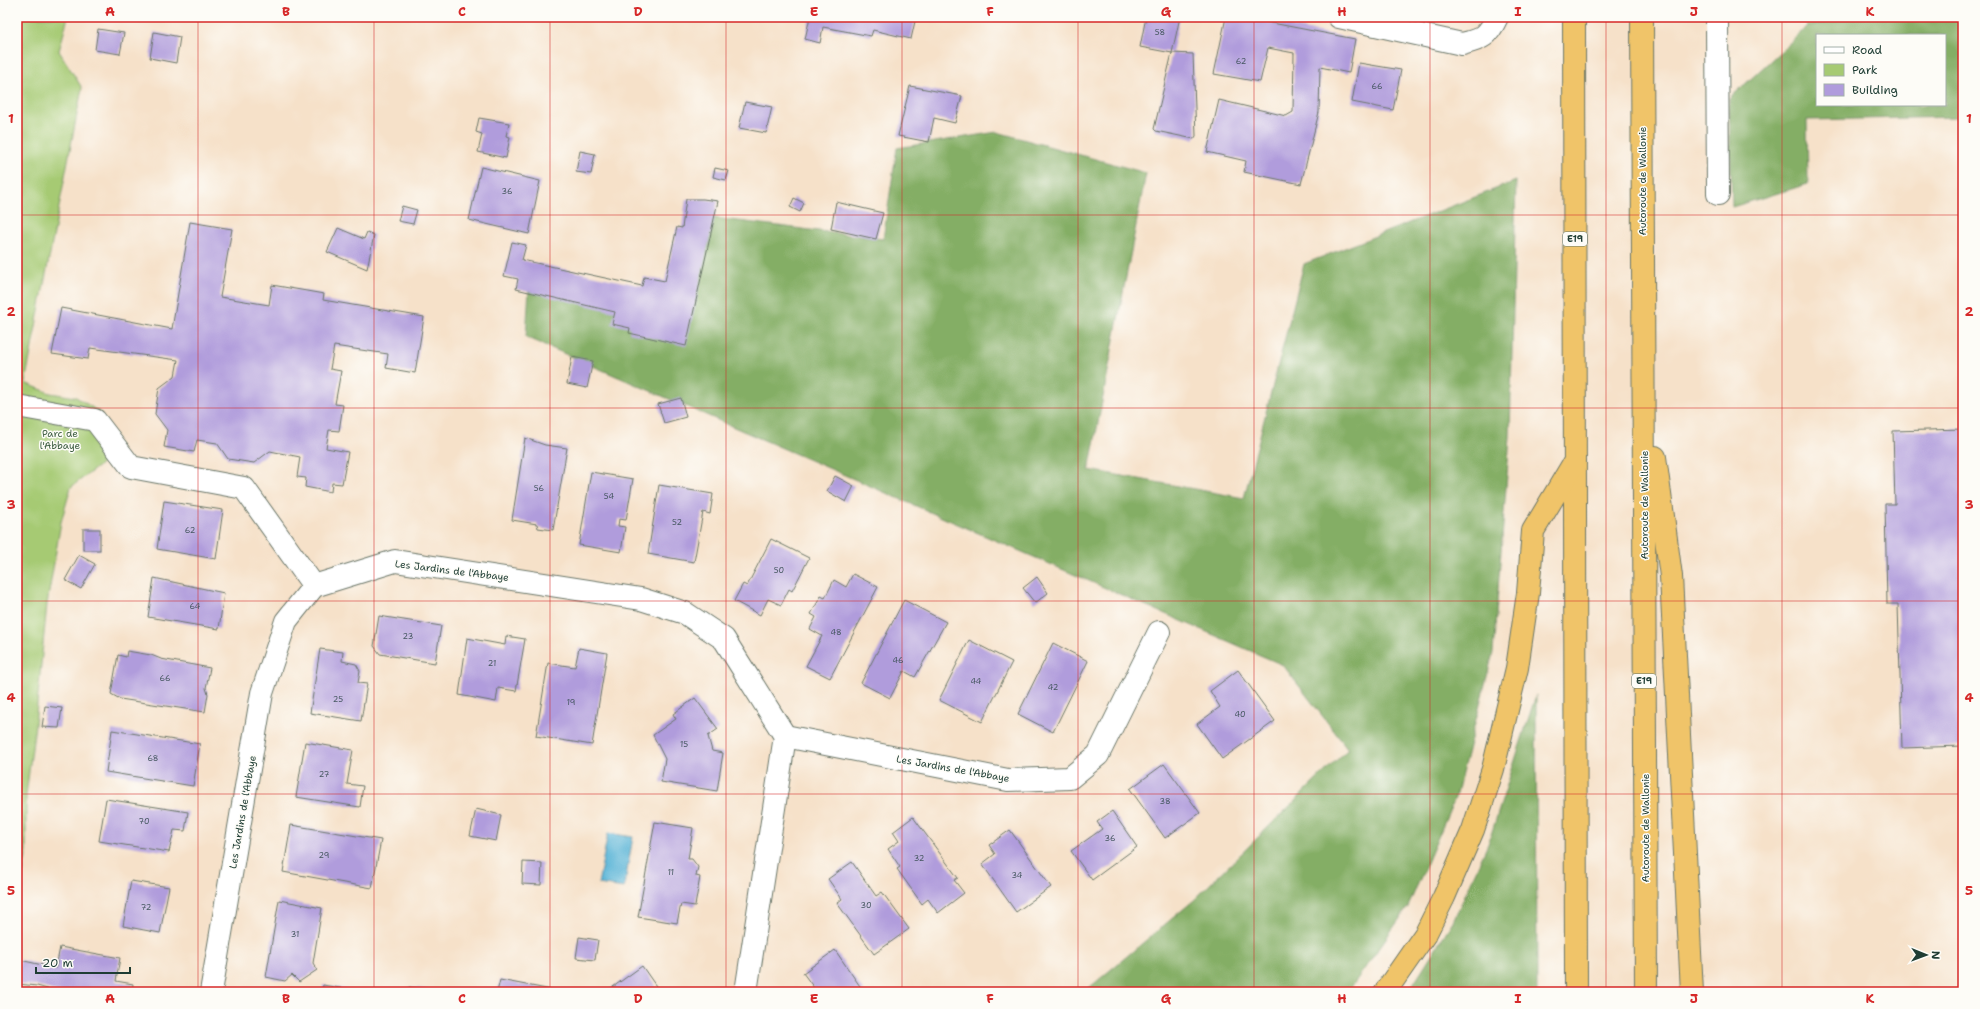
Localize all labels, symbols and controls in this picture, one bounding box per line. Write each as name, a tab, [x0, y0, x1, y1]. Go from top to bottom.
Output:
text: A	[105, 3, 115, 20]
text: B	[282, 3, 290, 20]
text: C	[458, 3, 466, 20]
text: D	[633, 3, 643, 20]
text: E	[810, 3, 819, 20]
text: F	[986, 3, 994, 20]
text: G	[1161, 3, 1172, 20]
text: H	[1337, 3, 1347, 20]
text: I	[1514, 3, 1522, 20]
text: J	[1690, 3, 1698, 20]
text: K	[1866, 3, 1875, 20]
house number: 58	[1155, 27, 1165, 38]
legend	[1816, 34, 1946, 106]
text: Road	[1852, 42, 1883, 58]
house number: 62	[1236, 56, 1247, 67]
text: Park	[1852, 62, 1878, 78]
house number: 66	[1372, 81, 1383, 92]
text: Building	[1852, 82, 1898, 98]
text: 1	[8, 110, 14, 127]
text: 1	[1966, 110, 1972, 127]
street label: Autoroute de Wallonie	[1636, 126, 1649, 236]
house number: 36	[502, 186, 513, 197]
road number: E19	[1563, 232, 1587, 246]
text: 2	[6, 303, 16, 320]
text: 2	[1964, 303, 1974, 320]
park label: Parc de l'Abbaye	[40, 427, 81, 452]
street label: Autoroute de Wallonie	[1638, 450, 1651, 560]
house number: 56	[534, 483, 545, 494]
house number: 54	[604, 491, 615, 502]
text: 3	[6, 496, 16, 513]
text: 3	[1964, 496, 1974, 513]
house number: 52	[672, 517, 682, 528]
house number: 62	[185, 525, 196, 536]
street label: Les Jardins de l'Abbaye	[394, 557, 510, 584]
house number: 50	[774, 565, 784, 576]
house number: 64	[190, 601, 201, 612]
house number: 48	[830, 627, 842, 638]
house number: 23	[403, 631, 413, 642]
house number: 46	[892, 655, 904, 666]
house number: 21	[488, 658, 496, 669]
house number: 66	[160, 673, 171, 684]
road number: E19	[1632, 674, 1656, 688]
house number: 44	[971, 676, 982, 687]
house number: 42	[1048, 682, 1059, 693]
text: 4	[6, 689, 16, 706]
text: 4	[1964, 689, 1974, 706]
house number: 25	[333, 694, 343, 705]
house number: 19	[567, 697, 575, 708]
house number: 40	[1234, 709, 1246, 720]
house number: 15	[680, 739, 688, 750]
street label: Les Jardins de l'Abbaye	[895, 752, 1011, 785]
house number: 68	[148, 753, 158, 764]
street label: Les Jardins de l'Abbaye	[226, 754, 259, 870]
house number: 27	[319, 769, 330, 780]
street label: Autoroute de Wallonie	[1639, 773, 1652, 883]
house number: 38	[1160, 796, 1170, 807]
house number: 70	[138, 816, 150, 827]
house number: 36	[1105, 833, 1116, 844]
house number: 29	[319, 850, 329, 861]
house number: 32	[914, 853, 925, 864]
house number: 11	[668, 867, 674, 878]
house number: 34	[1012, 870, 1023, 881]
text: 5	[7, 882, 15, 899]
text: 5	[1965, 882, 1973, 899]
house number: 30	[860, 900, 872, 911]
house number: 72	[141, 902, 152, 913]
house number: 31	[291, 929, 299, 940]
north arrow	[1906, 935, 1946, 975]
scale bar	[36, 949, 130, 975]
text: N	[1928, 951, 1943, 960]
text: 20 m	[42, 955, 73, 971]
text: A	[105, 990, 115, 1007]
text: B	[282, 990, 290, 1007]
text: C	[458, 990, 466, 1007]
text: D	[633, 990, 643, 1007]
text: E	[810, 990, 819, 1007]
text: F	[986, 990, 994, 1007]
text: G	[1161, 990, 1172, 1007]
text: H	[1337, 990, 1347, 1007]
text: I	[1514, 990, 1522, 1007]
text: J	[1690, 990, 1698, 1007]
text: K	[1866, 990, 1875, 1007]

